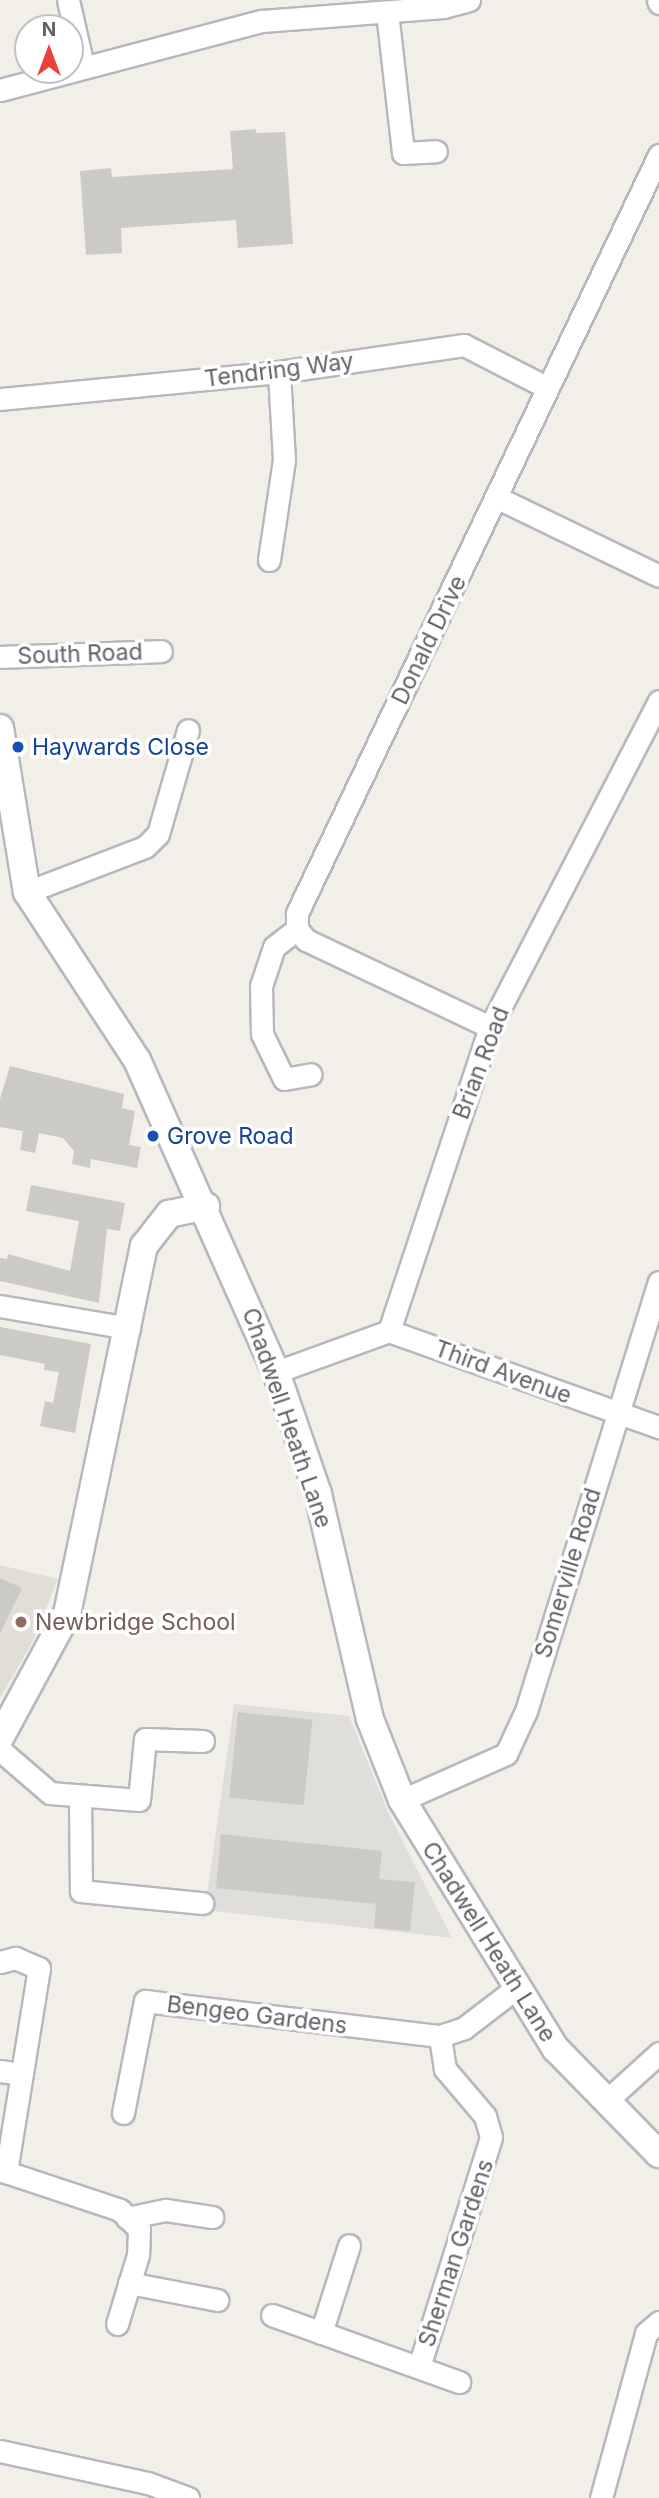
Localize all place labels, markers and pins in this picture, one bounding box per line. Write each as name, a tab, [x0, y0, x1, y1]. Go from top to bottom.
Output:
place label: Haywards Close	[32, 733, 209, 761]
marker: Haywards Close	[10, 739, 26, 755]
place label: Grove Road	[167, 1122, 294, 1150]
marker: Grove Road	[145, 1128, 161, 1144]
place label: Newbridge School	[35, 1608, 236, 1636]
marker: Newbridge School	[13, 1614, 29, 1630]

